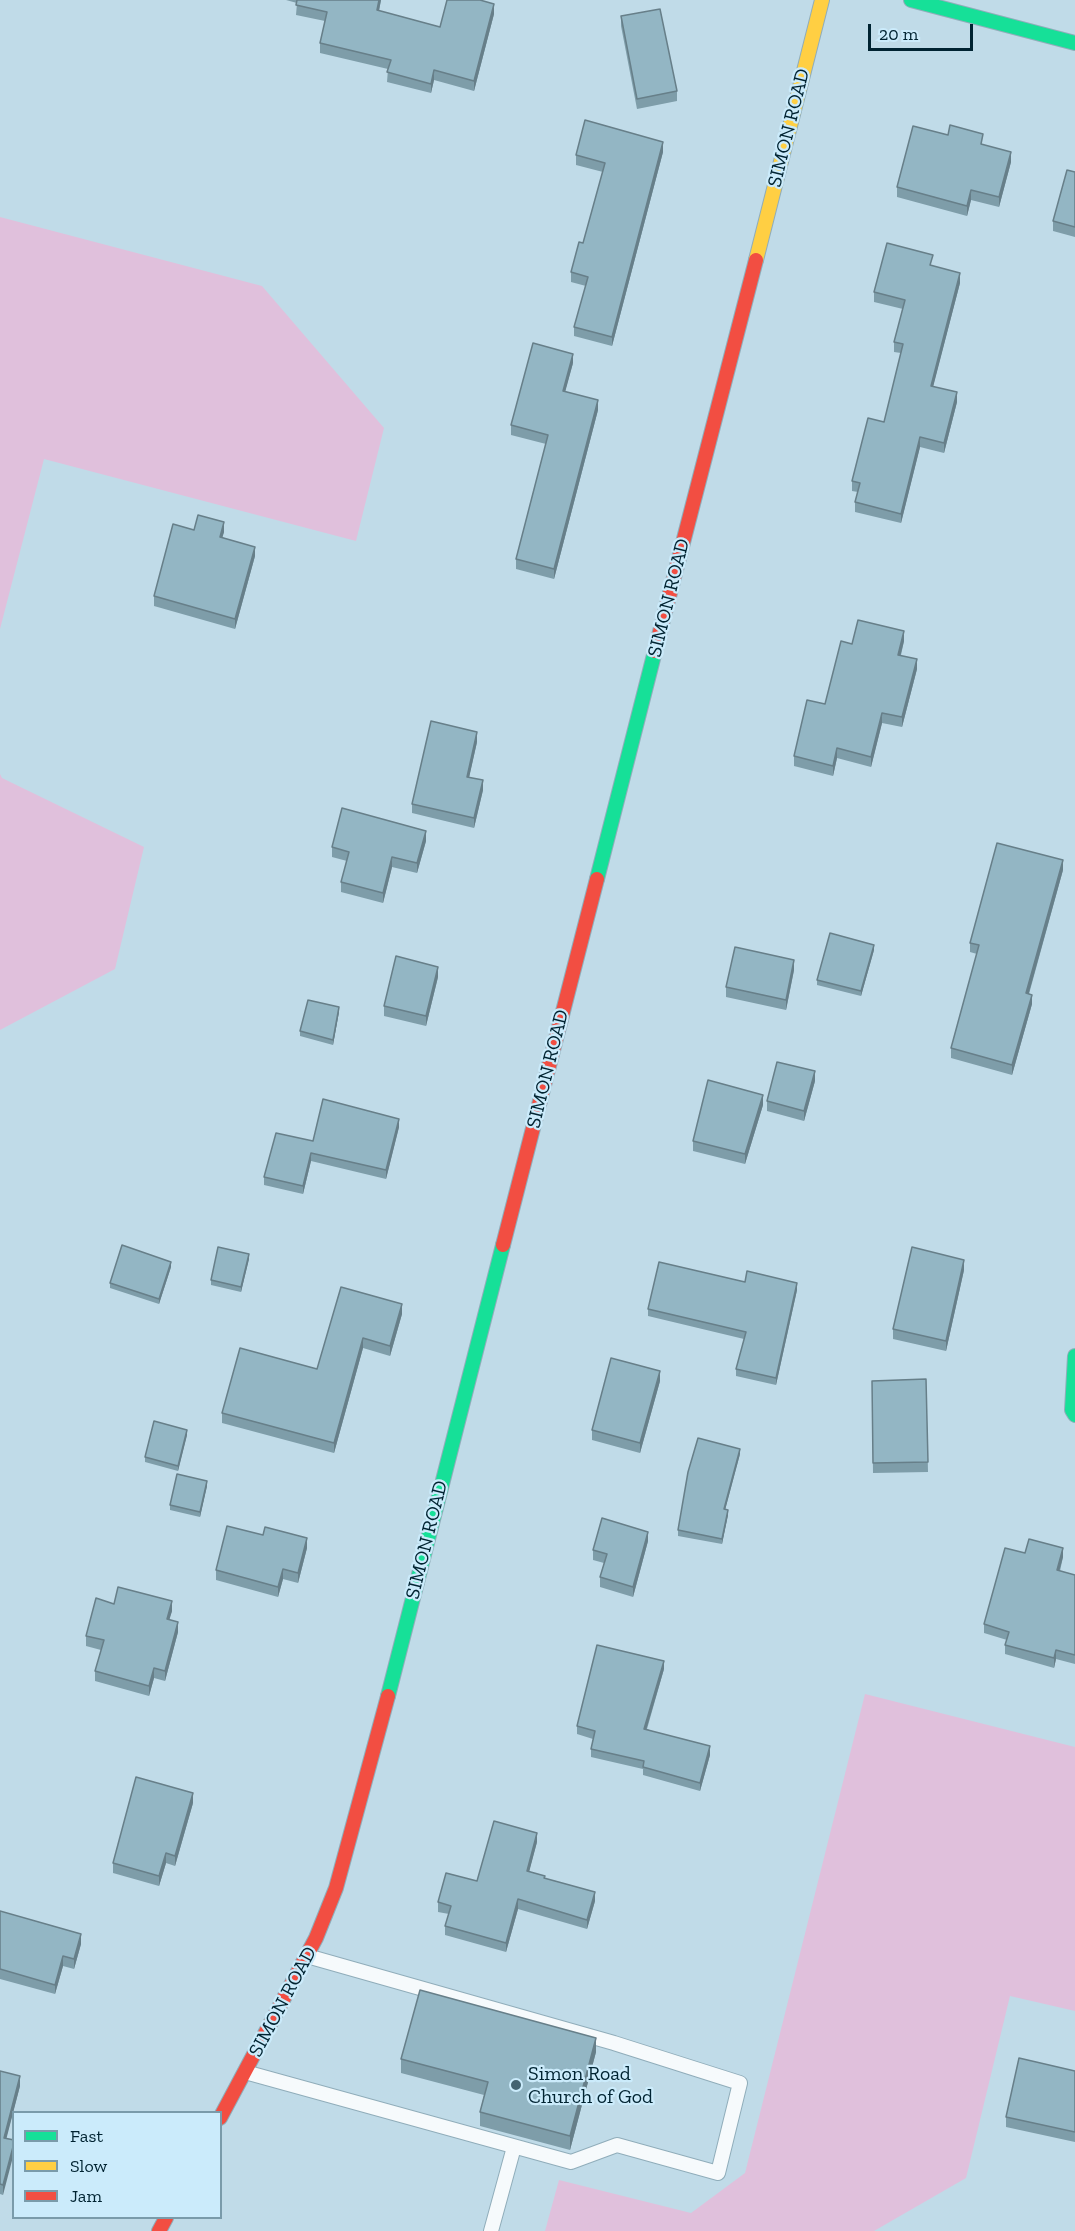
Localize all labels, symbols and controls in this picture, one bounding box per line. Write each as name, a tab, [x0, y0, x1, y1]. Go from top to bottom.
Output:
scale bar	[871, 12, 976, 50]
text: 20 m	[879, 23, 918, 45]
street label: SIMON ROAD	[763, 66, 815, 190]
street label: SIMON ROAD	[643, 536, 695, 660]
street label: SIMON ROAD	[522, 1007, 574, 1131]
street label: SIMON ROAD	[401, 1478, 453, 1602]
street label: SIMON ROAD	[244, 1943, 322, 2061]
place label: Simon Road Church of God	[528, 2062, 653, 2109]
marker: Simon Road Church of God	[509, 2078, 523, 2092]
legend	[12, 2111, 222, 2219]
text: Fast	[70, 2125, 103, 2147]
text: Slow	[70, 2155, 107, 2177]
text: Jam	[70, 2185, 102, 2207]

